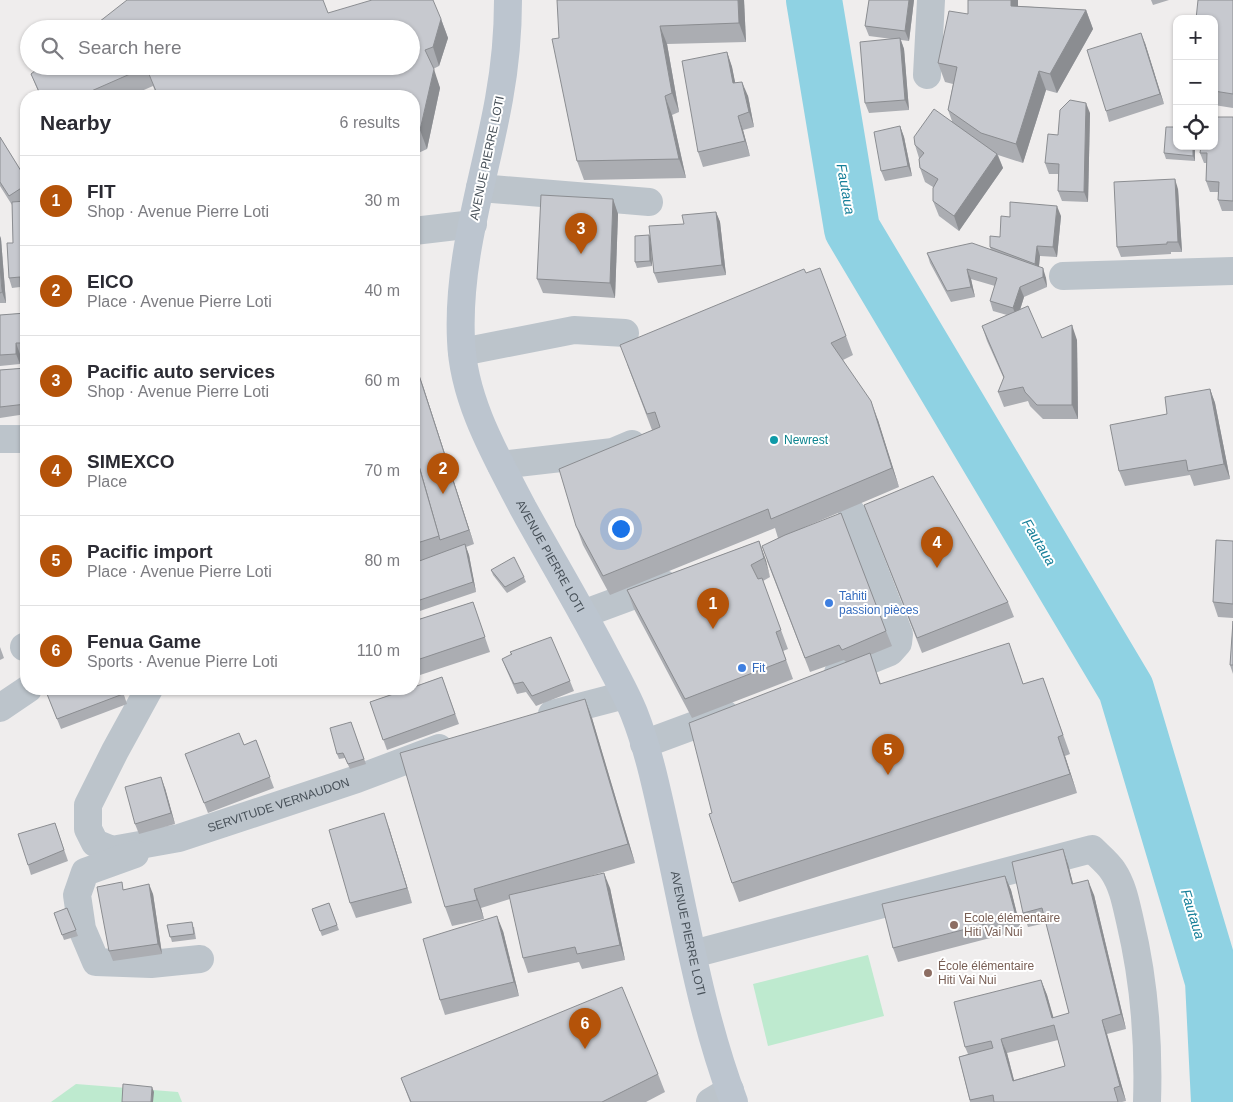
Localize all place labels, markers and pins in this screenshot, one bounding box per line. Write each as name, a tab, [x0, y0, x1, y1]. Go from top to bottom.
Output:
pin: 3	[565, 213, 597, 254]
place label: Newrest	[784, 433, 829, 447]
marker: Newrest	[768, 434, 780, 446]
pin: 2	[427, 453, 459, 494]
pin: 4	[921, 527, 953, 568]
pin: 1	[697, 588, 729, 629]
place label: Tahiti passion pièces	[839, 589, 918, 617]
marker: Tahiti passion pièces	[823, 597, 835, 609]
place label: Fit	[752, 661, 766, 675]
marker: Fit	[736, 662, 748, 674]
pin: 5	[872, 734, 904, 775]
place label: Ecole élémentaire Hiti Vai Nui	[964, 911, 1060, 939]
marker: Ecole élémentaire Hiti Vai Nui	[948, 919, 960, 931]
place label: École élémentaire Hiti Vai Nui	[938, 958, 1034, 987]
marker: École élémentaire Hiti Vai Nui	[922, 967, 934, 979]
pin: 6	[569, 1008, 601, 1049]

